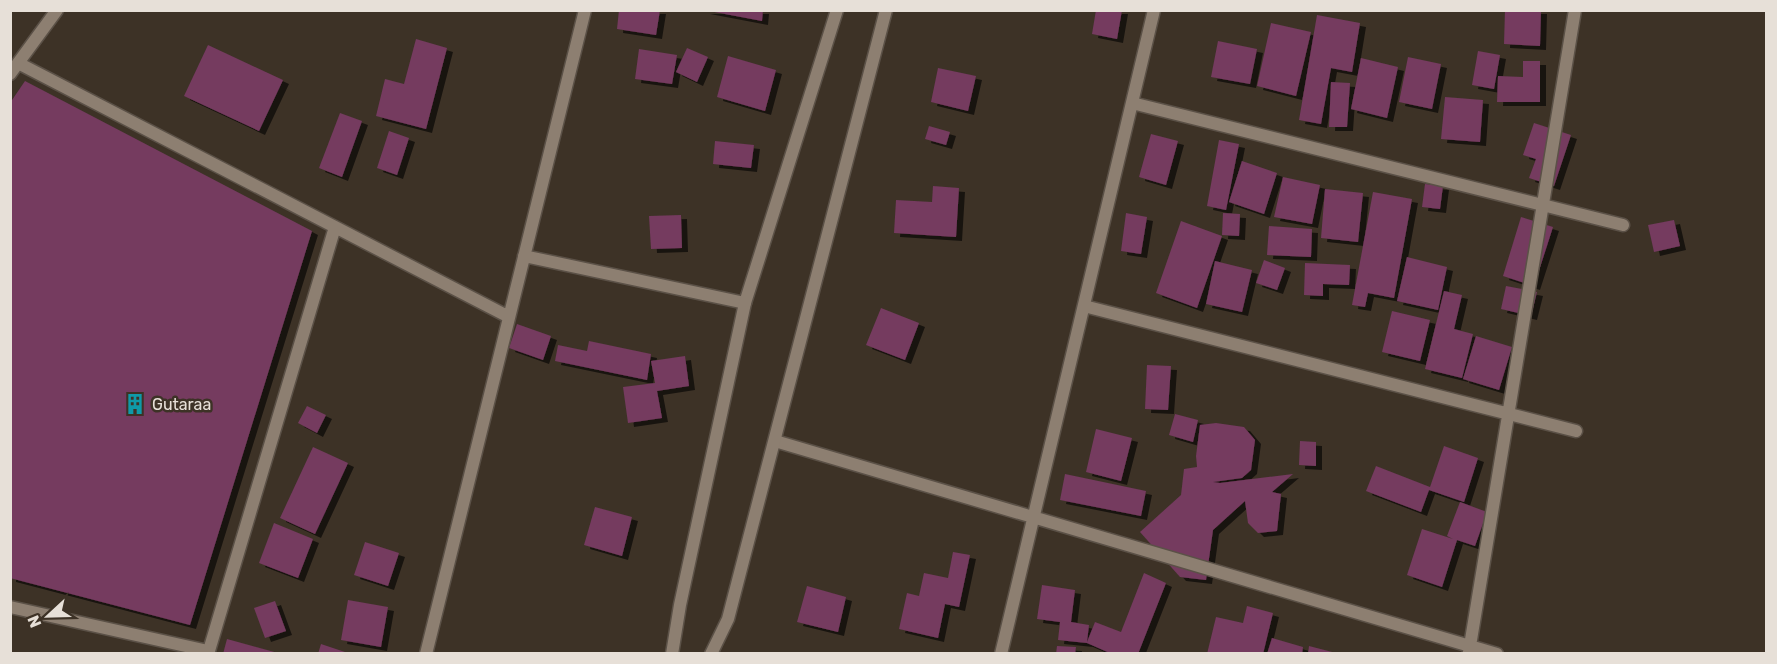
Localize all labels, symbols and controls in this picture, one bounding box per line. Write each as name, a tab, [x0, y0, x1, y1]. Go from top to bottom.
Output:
building icon: Gutaraa	[123, 392, 147, 416]
place label: Gutaraa	[152, 395, 211, 414]
north arrow	[18, 586, 78, 646]
text: N	[24, 613, 46, 630]

